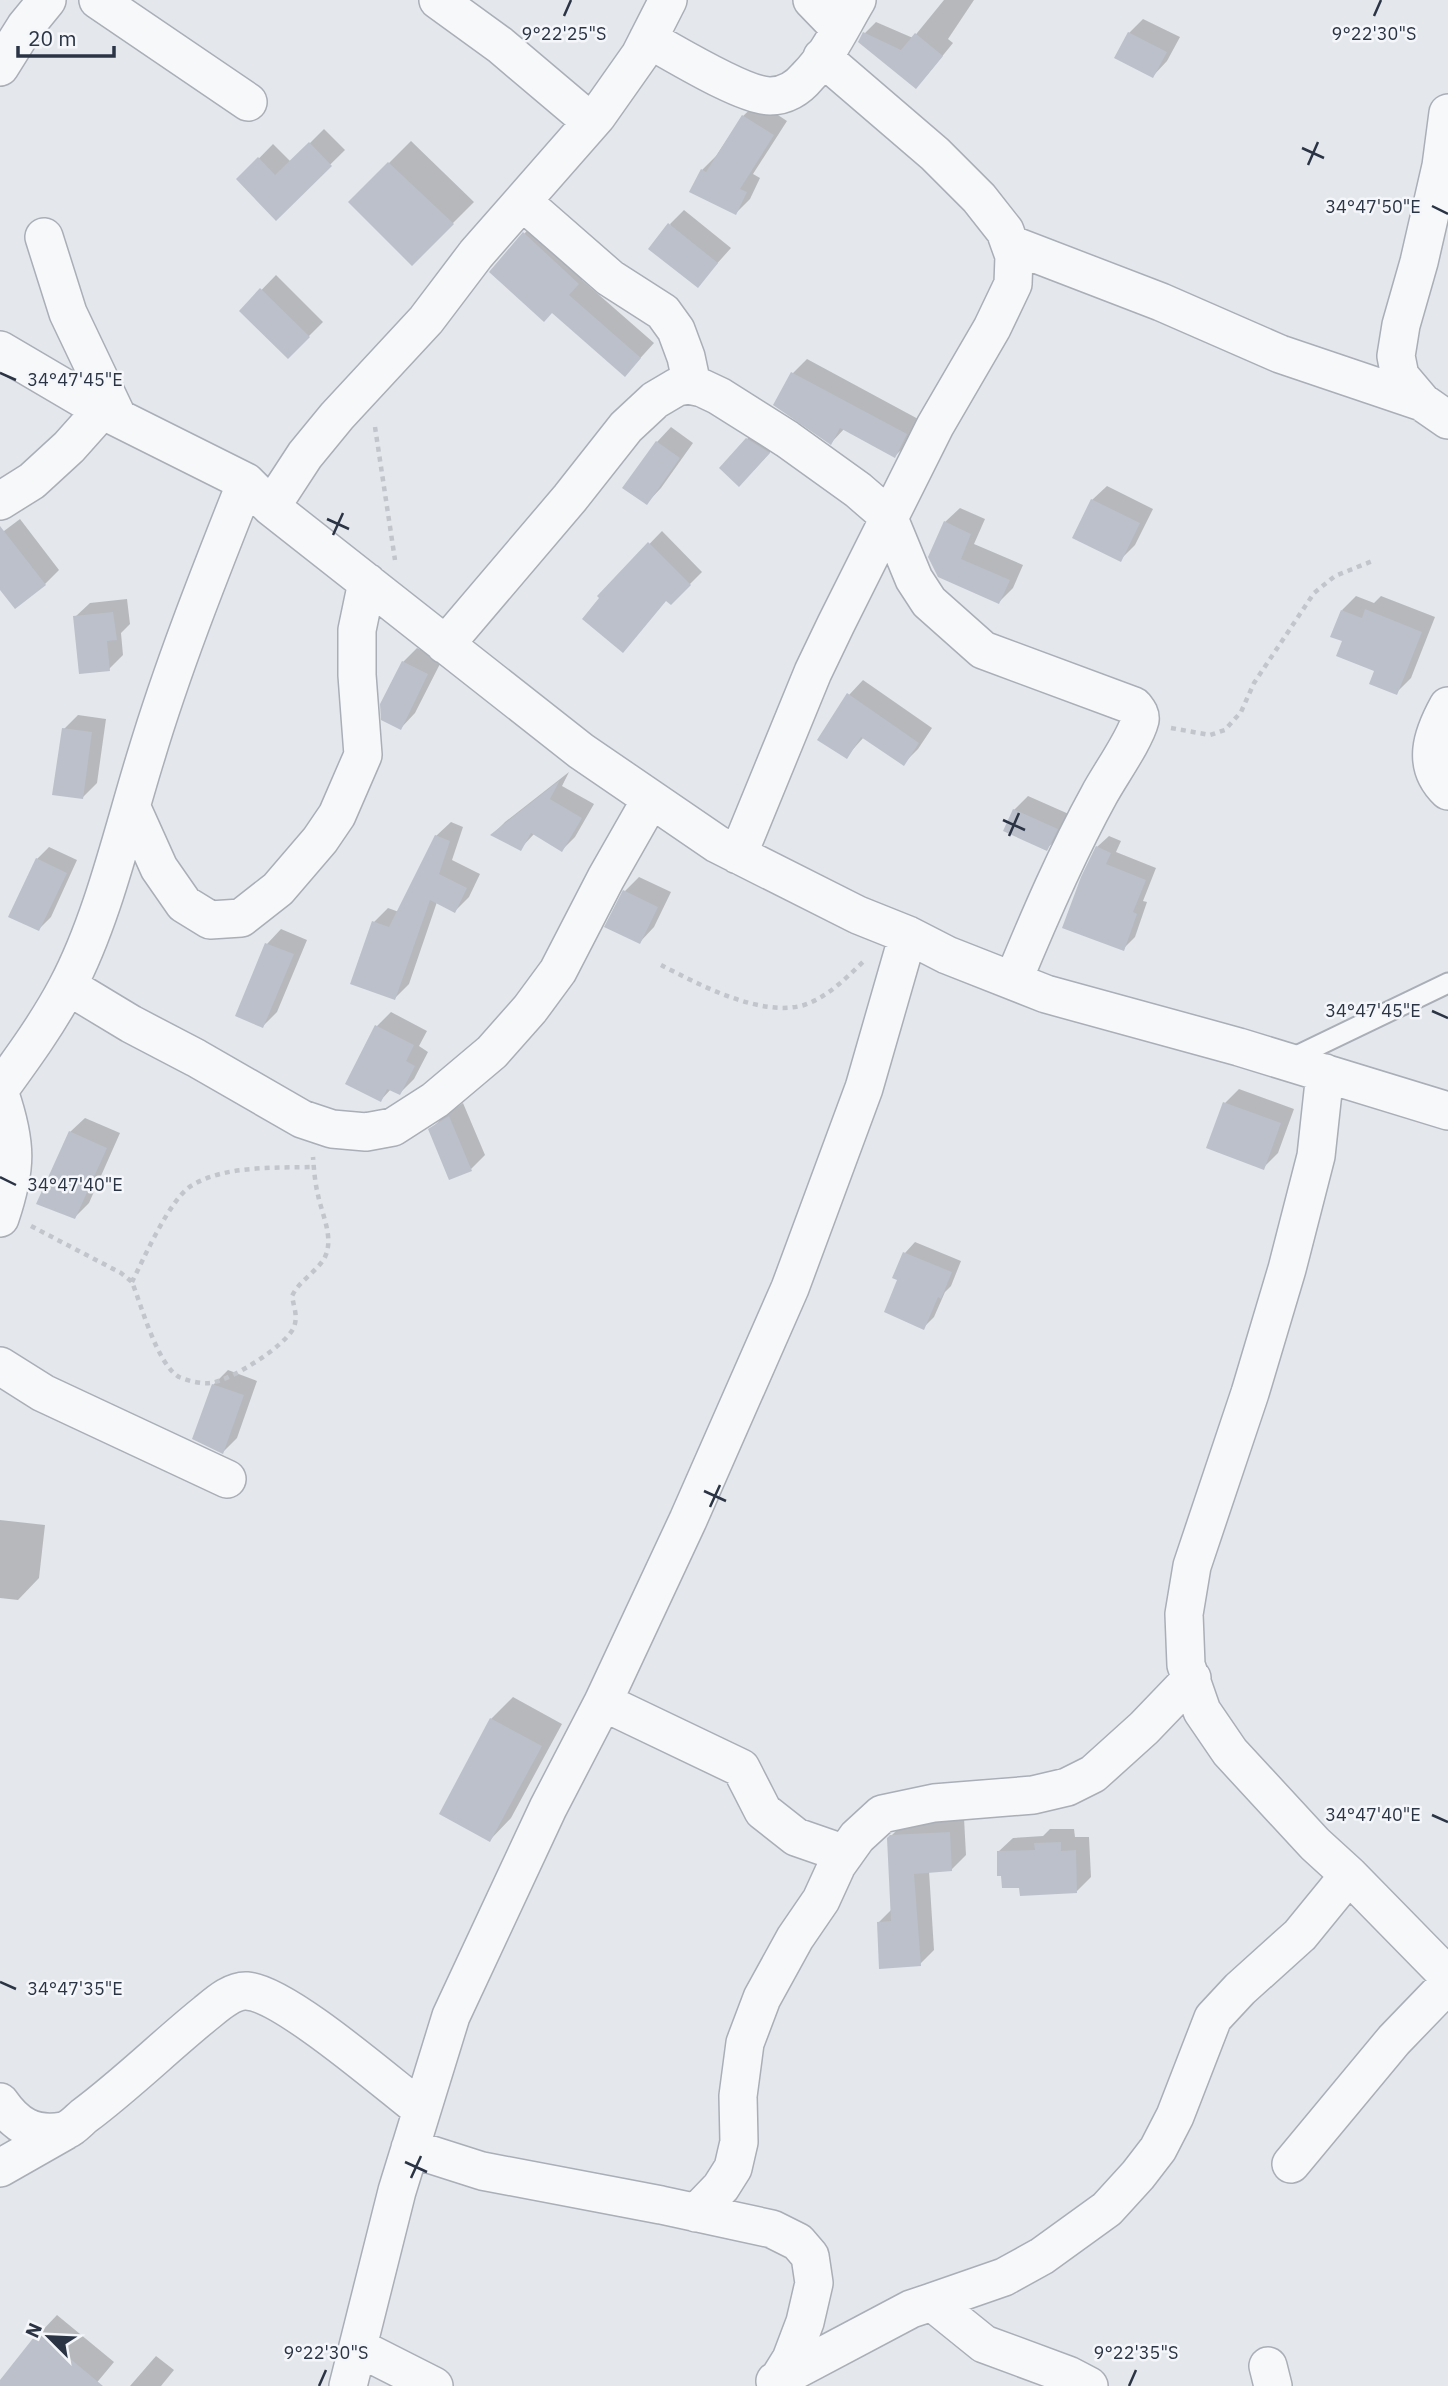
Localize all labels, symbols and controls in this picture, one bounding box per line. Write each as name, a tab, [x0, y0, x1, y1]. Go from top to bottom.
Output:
scale bar	[18, 14, 114, 58]
text: 9°22'25"S	[522, 22, 606, 45]
text: 9°22'30"S	[1332, 22, 1416, 45]
text: 20 m	[28, 24, 77, 52]
text: 34°47'50"E	[1325, 195, 1421, 218]
text: 34°47'45"E	[27, 368, 123, 391]
text: 34°47'45"E	[1325, 999, 1421, 1022]
text: 34°47'40"E	[27, 1173, 123, 1196]
text: 34°47'40"E	[1325, 1803, 1421, 1826]
text: 34°47'35"E	[27, 1977, 123, 2000]
north arrow	[14, 2302, 84, 2372]
text: N	[20, 2319, 47, 2341]
text: 9°22'30"S	[284, 2341, 368, 2364]
text: 9°22'35"S	[1094, 2341, 1178, 2364]

